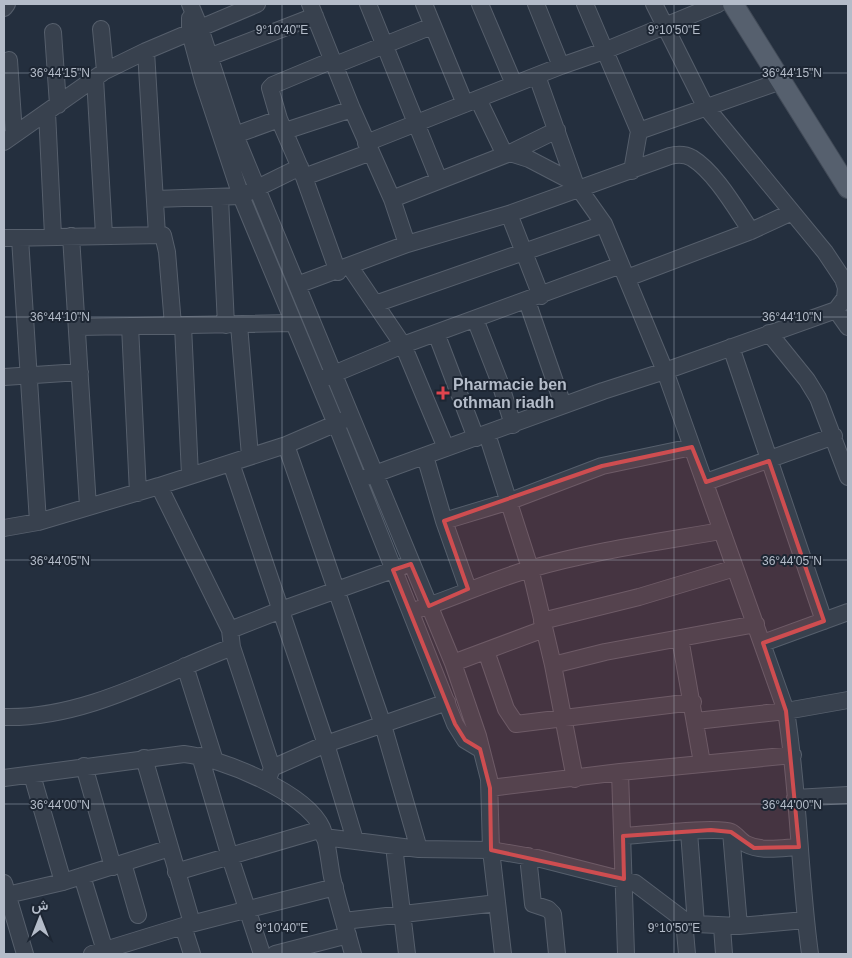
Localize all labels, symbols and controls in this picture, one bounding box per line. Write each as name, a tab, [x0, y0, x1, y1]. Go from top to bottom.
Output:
text: 9°10'40"E	[256, 23, 308, 37]
text: 9°10'50"E	[648, 23, 700, 37]
text: 36°44'15"N	[30, 66, 90, 80]
text: 36°44'15"N	[762, 66, 822, 80]
text: 36°44'10"N	[30, 310, 90, 324]
text: 36°44'10"N	[762, 310, 822, 324]
place label: Pharmacie ben othman riadh	[453, 376, 567, 411]
marker: Pharmacie ben othman riadh	[437, 387, 449, 399]
text: 36°44'05"N	[30, 554, 90, 568]
text: 36°44'05"N	[762, 554, 822, 568]
text: 36°44'00"N	[30, 798, 90, 812]
text: 36°44'00"N	[762, 798, 822, 812]
north arrow	[15, 893, 65, 943]
text: ش	[32, 897, 49, 914]
text: 9°10'40"E	[256, 921, 308, 935]
text: 9°10'50"E	[648, 921, 700, 935]

